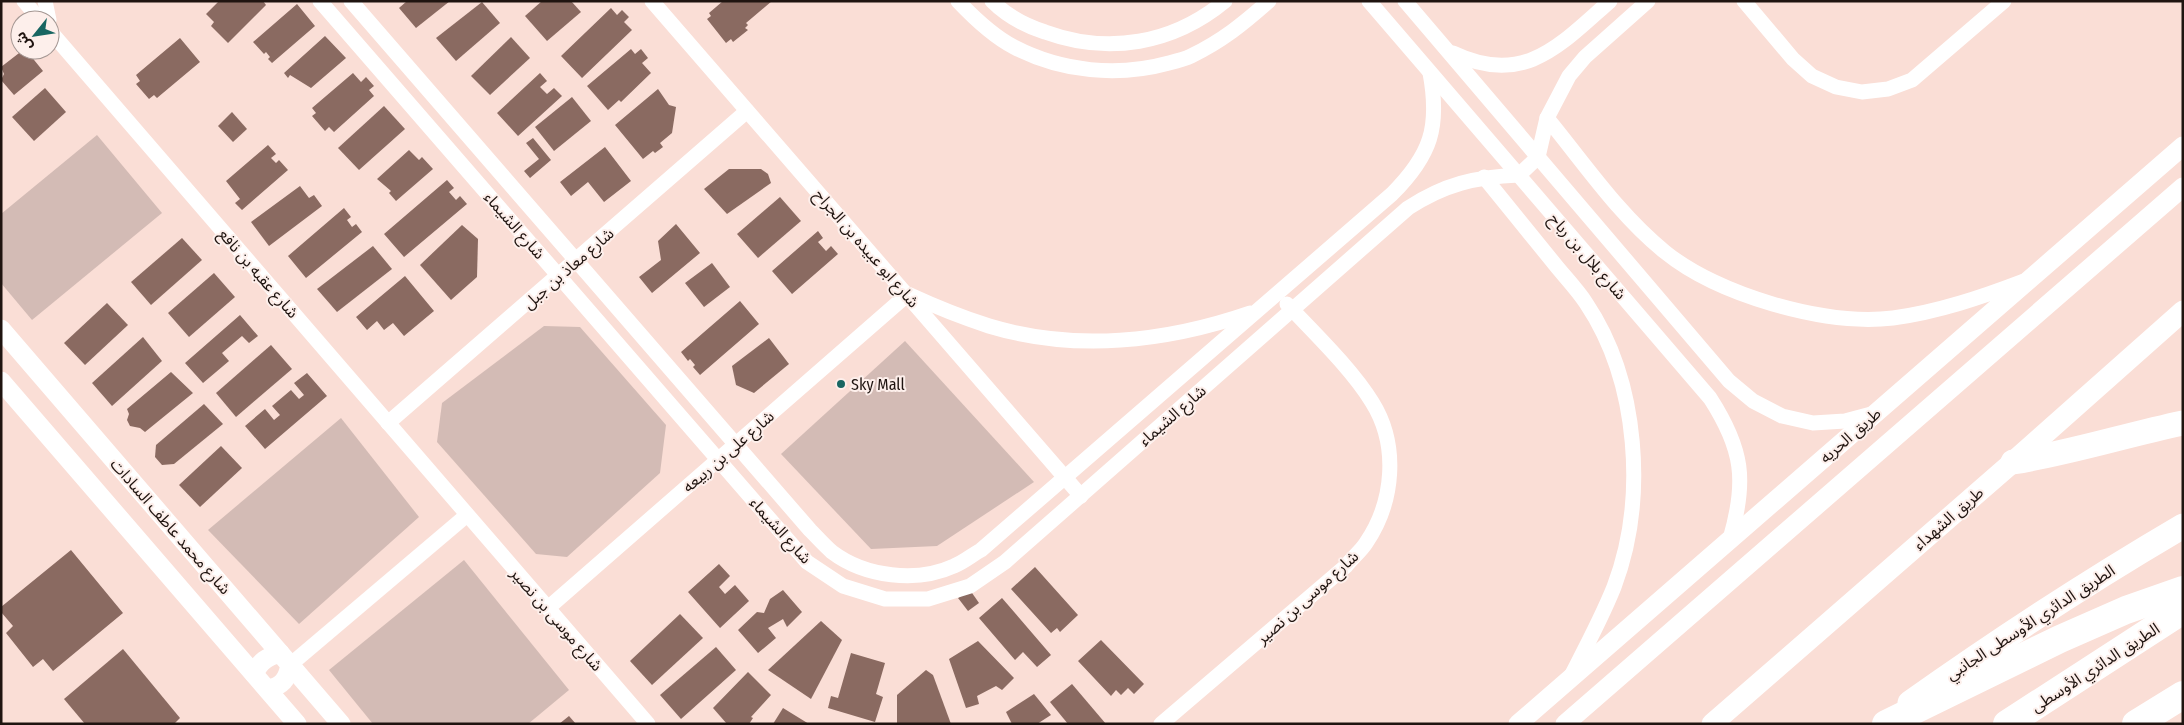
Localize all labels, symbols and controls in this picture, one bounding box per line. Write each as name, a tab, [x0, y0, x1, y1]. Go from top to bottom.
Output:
north arrow	[10, 10, 60, 60]
text: ش	[12, 29, 36, 54]
street label: شارع ابو عبيده بن الجراح	[808, 185, 923, 313]
street label: شارع الشيماء	[478, 188, 549, 265]
street label: شارع بلال بن رباح	[1543, 209, 1630, 305]
street label: شارع معاذ بن جبل	[519, 224, 620, 315]
street label: شارع عقبه بن نافع	[212, 225, 303, 324]
place label: Sky Mall	[851, 375, 905, 394]
marker: Sky Mall	[835, 378, 847, 390]
street label: شارع الشيماء	[1135, 381, 1212, 452]
street label: طريق الحريه	[1816, 404, 1886, 468]
street label: شارع على بن ربيعه	[679, 407, 780, 498]
street label: شارع محمد عاطف السادات	[104, 455, 235, 600]
street label: طريق الشهداء	[1909, 483, 1988, 555]
street label: شارع الشيماء	[744, 493, 815, 570]
street label: شارع موسى بن نصير	[1252, 547, 1364, 651]
street label: الطريق الدائري الأوسطى الجانبي	[1942, 560, 2118, 684]
street label: شارع موسى بن نصير	[504, 563, 607, 677]
street label: الطريق الدائري الأوسطى	[2027, 618, 2163, 716]

